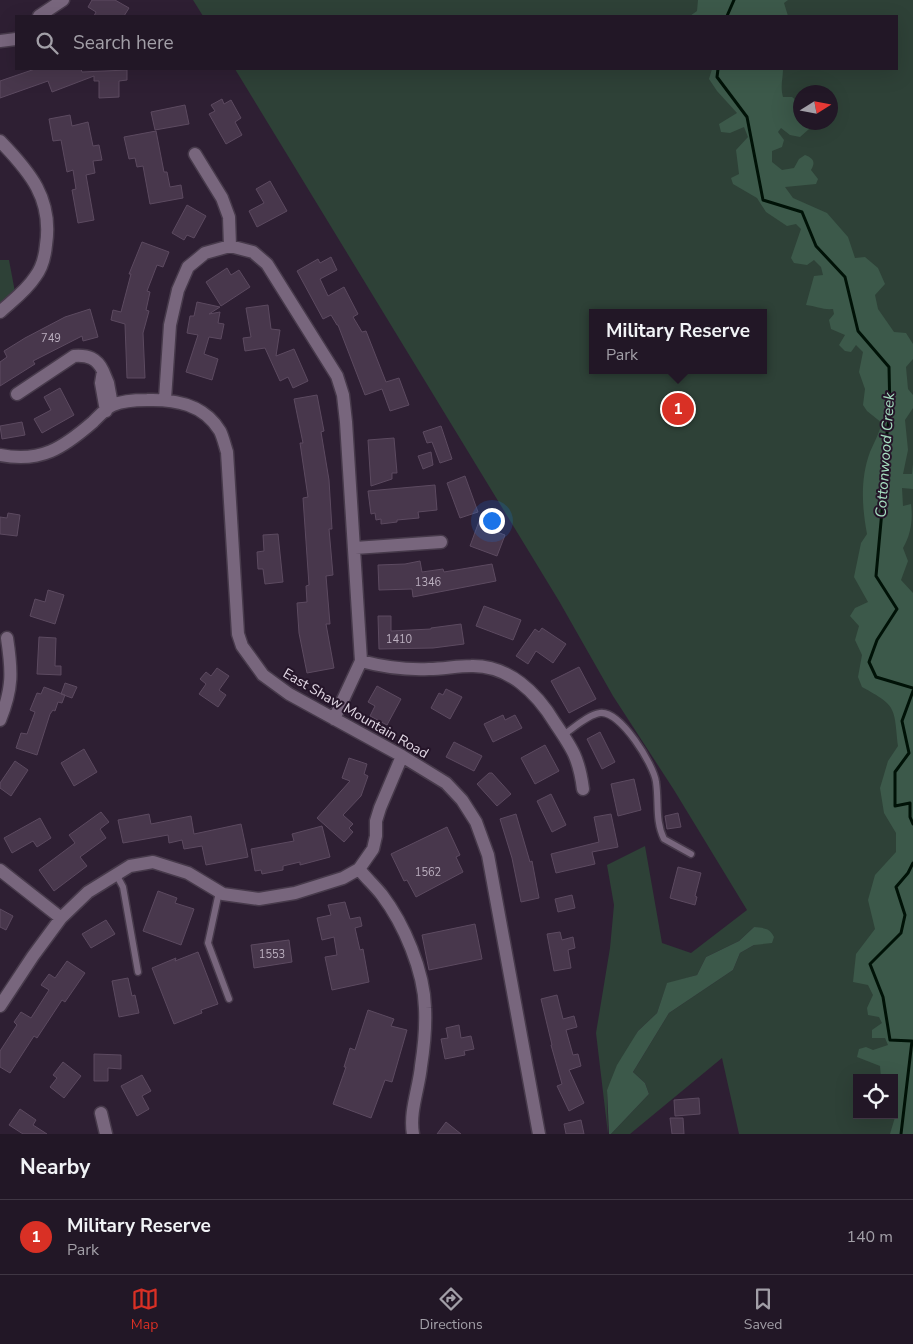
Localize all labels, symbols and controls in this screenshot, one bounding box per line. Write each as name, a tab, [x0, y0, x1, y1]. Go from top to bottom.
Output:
search box	[15, 15, 898, 70]
icon: search	[33, 29, 61, 57]
text: Search here	[73, 30, 174, 56]
north arrow	[793, 85, 838, 130]
popup	[589, 309, 767, 374]
text: Military Reserve	[606, 318, 750, 344]
house number: 749	[41, 331, 61, 346]
text: Park	[606, 344, 638, 366]
pin: 1	[662, 390, 694, 428]
water label: Cottonwood Creek	[871, 391, 899, 518]
your location	[479, 508, 505, 534]
house number: 1346	[415, 575, 442, 590]
house number: 1410	[386, 632, 413, 647]
street label: East Shaw Mountain Road	[279, 664, 432, 763]
house number: 1562	[415, 865, 441, 880]
house number: 1553	[259, 947, 285, 962]
map controls	[853, 1074, 898, 1119]
button: locate	[853, 1074, 898, 1119]
text: Nearby	[20, 1153, 90, 1181]
text: Military Reserve	[67, 1213, 211, 1239]
text: 1	[31, 1226, 41, 1248]
text: 140 m	[846, 1226, 893, 1248]
text: Park	[67, 1239, 99, 1261]
tab: Map	[131, 1285, 159, 1334]
tab: Directions	[420, 1285, 483, 1334]
tab: Saved	[744, 1285, 782, 1334]

